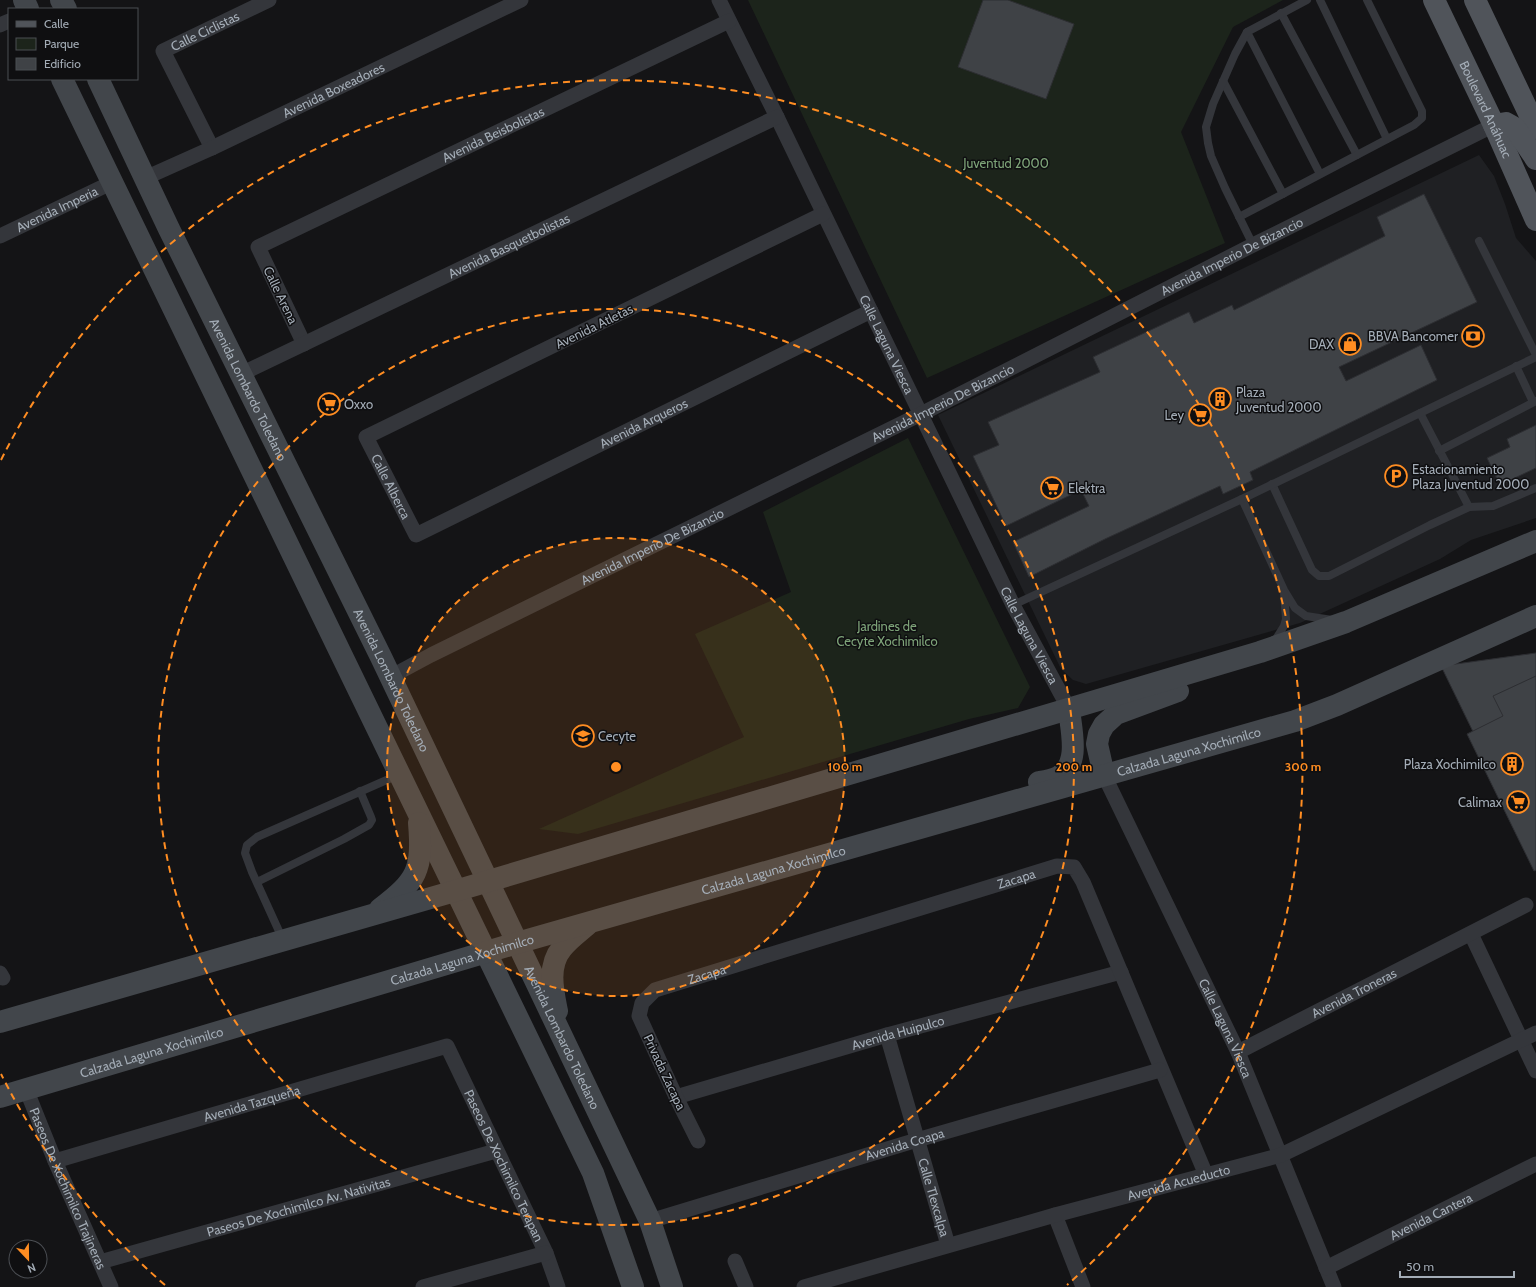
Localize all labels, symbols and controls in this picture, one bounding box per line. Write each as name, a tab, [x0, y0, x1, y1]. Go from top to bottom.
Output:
street label: Calle Ciclistas	[168, 7, 242, 54]
legend	[8, 8, 138, 80]
text: Calle	[44, 16, 69, 31]
text: Parque	[44, 36, 79, 51]
text: Edificio	[44, 56, 81, 71]
street label: Avenida Boxeadores	[280, 58, 387, 121]
street label: Boulevard Anáhuac	[1456, 58, 1516, 160]
street label: Avenida Beisbolistas	[439, 103, 547, 166]
park label: Juventud 2000	[962, 155, 1049, 171]
street label: Avenida Imperia	[13, 182, 101, 235]
street label: Avenida Basquetbolistas	[445, 209, 573, 282]
street label: Avenida Imperio De Bizancio	[1158, 214, 1305, 299]
street label: Calle Arena	[260, 264, 302, 327]
street label: Calle Laguna Viesca	[856, 292, 918, 397]
street label: Avenida Atletas	[552, 300, 636, 352]
street label: Avenida Lombardo Toledano	[206, 315, 291, 463]
bank icon: BBVA Bancomer	[1460, 323, 1486, 349]
place label: BBVA Bancomer	[1368, 328, 1459, 344]
shop icon: DAX	[1337, 331, 1363, 357]
place label: DAX	[1309, 336, 1334, 352]
street label: Avenida Imperio De Bizancio	[869, 360, 1016, 445]
place label: Plaza Juventud 2000	[1235, 384, 1321, 415]
building icon: Plaza Juventud 2000	[1207, 386, 1233, 412]
supermarket icon: Oxxo	[316, 391, 342, 417]
street label: Avenida Arqueros	[597, 394, 691, 451]
place label: Oxxo	[344, 396, 373, 412]
supermarket icon: Ley	[1187, 402, 1213, 428]
place label: Ley	[1164, 407, 1184, 423]
street label: Calle Alberca	[368, 451, 415, 522]
place label: Estacionamiento Plaza Juventud 2000	[1412, 461, 1529, 492]
parking icon: Estacionamiento Plaza Juventud 2000	[1383, 463, 1409, 489]
supermarket icon: Elektra	[1039, 475, 1065, 501]
place label: Elektra	[1068, 480, 1106, 496]
street label: Avenida Imperio De Bizancio	[578, 504, 726, 588]
street label: Calle Laguna Viesca	[997, 584, 1062, 687]
street label: Avenida Lombardo Toledano	[350, 606, 433, 754]
park label: Jardines de Cecyte Xochimilco	[836, 618, 938, 649]
school or university icon: Cecyte	[570, 723, 596, 749]
street label: Calzada Laguna Xochimilco	[1115, 723, 1263, 779]
place label: Cecyte	[598, 728, 636, 744]
building icon: Plaza Xochimilco	[1499, 751, 1525, 777]
place label: Plaza Xochimilco	[1404, 756, 1496, 772]
text: 100 m	[828, 759, 862, 774]
text: 200 m	[1056, 759, 1092, 774]
text: 300 m	[1285, 759, 1321, 774]
centre of rings	[609, 760, 623, 774]
supermarket icon: Calimax	[1505, 789, 1531, 815]
place label: Calimax	[1458, 794, 1503, 810]
street label: Calzada Laguna Xochimilco	[699, 842, 847, 898]
street label: Zacapa	[995, 865, 1038, 892]
street label: Calzada Laguna Xochimilco	[388, 931, 536, 988]
street label: Zacapa	[686, 960, 728, 987]
street label: Avenida Lombardo Toledano	[521, 963, 603, 1112]
street label: Avenida Troneras	[1309, 964, 1400, 1021]
street label: Calle Laguna Viesca	[1196, 976, 1256, 1081]
street label: Avenida Huipulco	[850, 1012, 946, 1053]
street label: Calzada Laguna Xochimilco	[78, 1023, 225, 1081]
street label: Privada Zacapa	[640, 1031, 690, 1113]
street label: Avenida Tazqueña	[202, 1081, 302, 1125]
street label: Paseos De Xochimilco Terapan	[461, 1087, 547, 1244]
street label: Paseos De Xochimilco Trajineras	[26, 1105, 110, 1272]
street label: Avenida Coapa	[863, 1124, 947, 1163]
street label: Calle Tlexcalpa	[915, 1156, 953, 1239]
street label: Avenida Acueducto	[1125, 1161, 1232, 1203]
street label: Paseos De Xochimilco Av. Nativitas	[205, 1173, 393, 1240]
street label: Avenida Cantera	[1387, 1189, 1475, 1243]
north arrow	[8, 1239, 48, 1279]
scale bar	[1400, 1253, 1514, 1279]
text: 50 m	[1406, 1259, 1434, 1274]
text: N	[26, 1260, 38, 1276]

